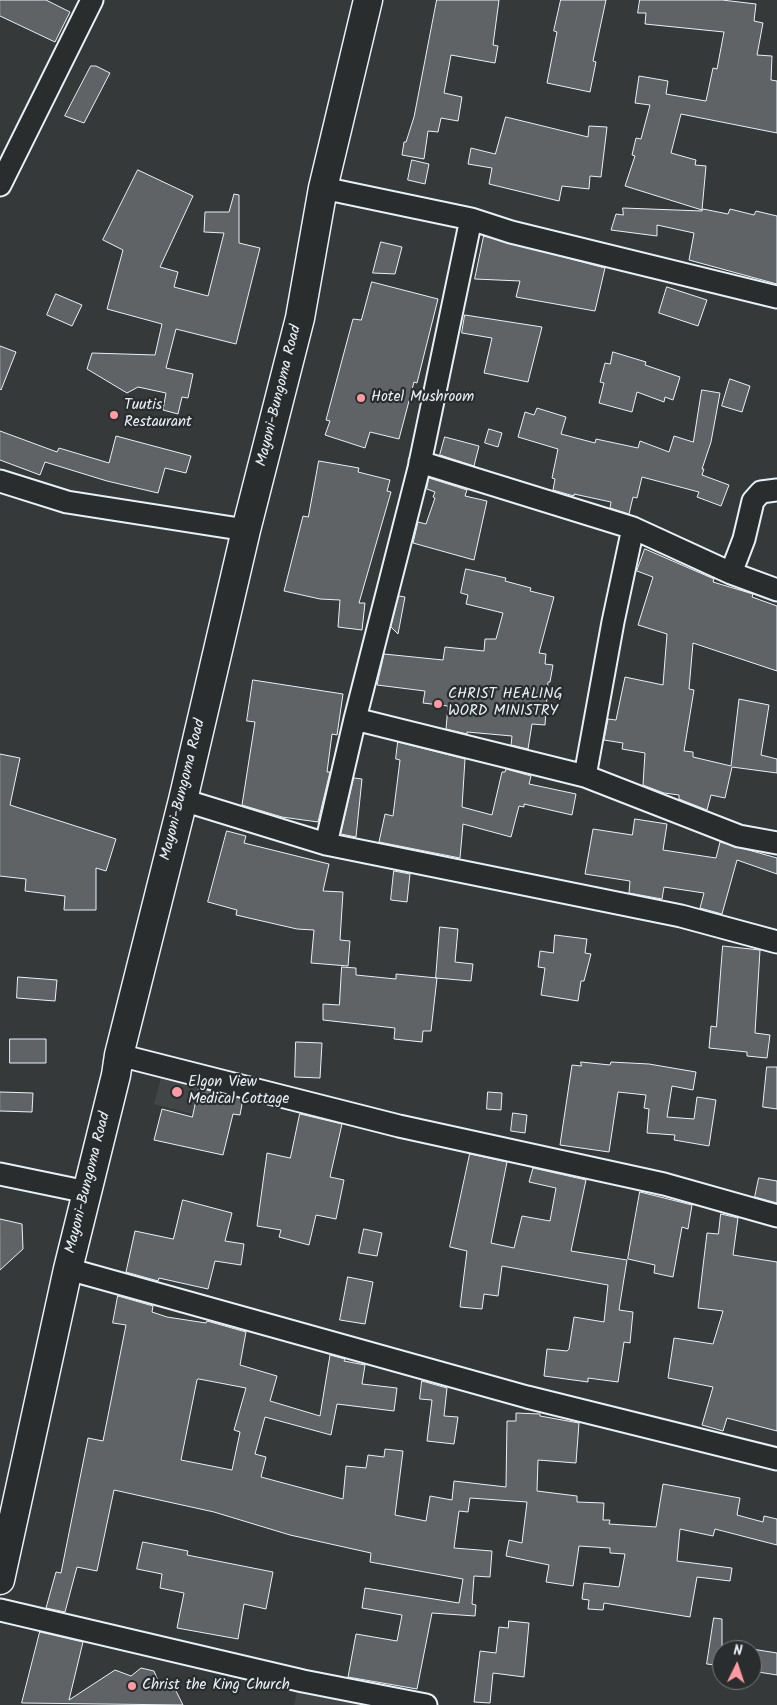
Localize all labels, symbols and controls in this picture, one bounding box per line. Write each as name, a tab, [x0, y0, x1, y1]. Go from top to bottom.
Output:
street label: Mayoni-Bungoma Road	[254, 324, 306, 468]
place label: Hotel Mushroom	[371, 389, 474, 407]
marker: Hotel Mushroom	[355, 392, 367, 404]
place label: Tuutis Restaurant	[124, 397, 192, 432]
marker: Tuutis Restaurant	[108, 409, 120, 421]
place label: CHRIST HEALING WORD MINISTRY	[448, 686, 563, 721]
marker: CHRIST HEALING WORD MINISTRY	[432, 698, 444, 710]
street label: Mayoni-Bungoma Road	[158, 718, 210, 862]
place label: Elgon View Medical Cottage	[188, 1074, 289, 1109]
marker: Elgon View Medical Cottage	[170, 1085, 184, 1099]
street label: Mayoni-Bungoma Road	[63, 1111, 115, 1255]
north arrow	[712, 1640, 762, 1690]
text: N	[733, 1640, 743, 1662]
place label: Christ the King Church	[142, 1677, 290, 1695]
marker: Christ the King Church	[126, 1680, 138, 1692]

